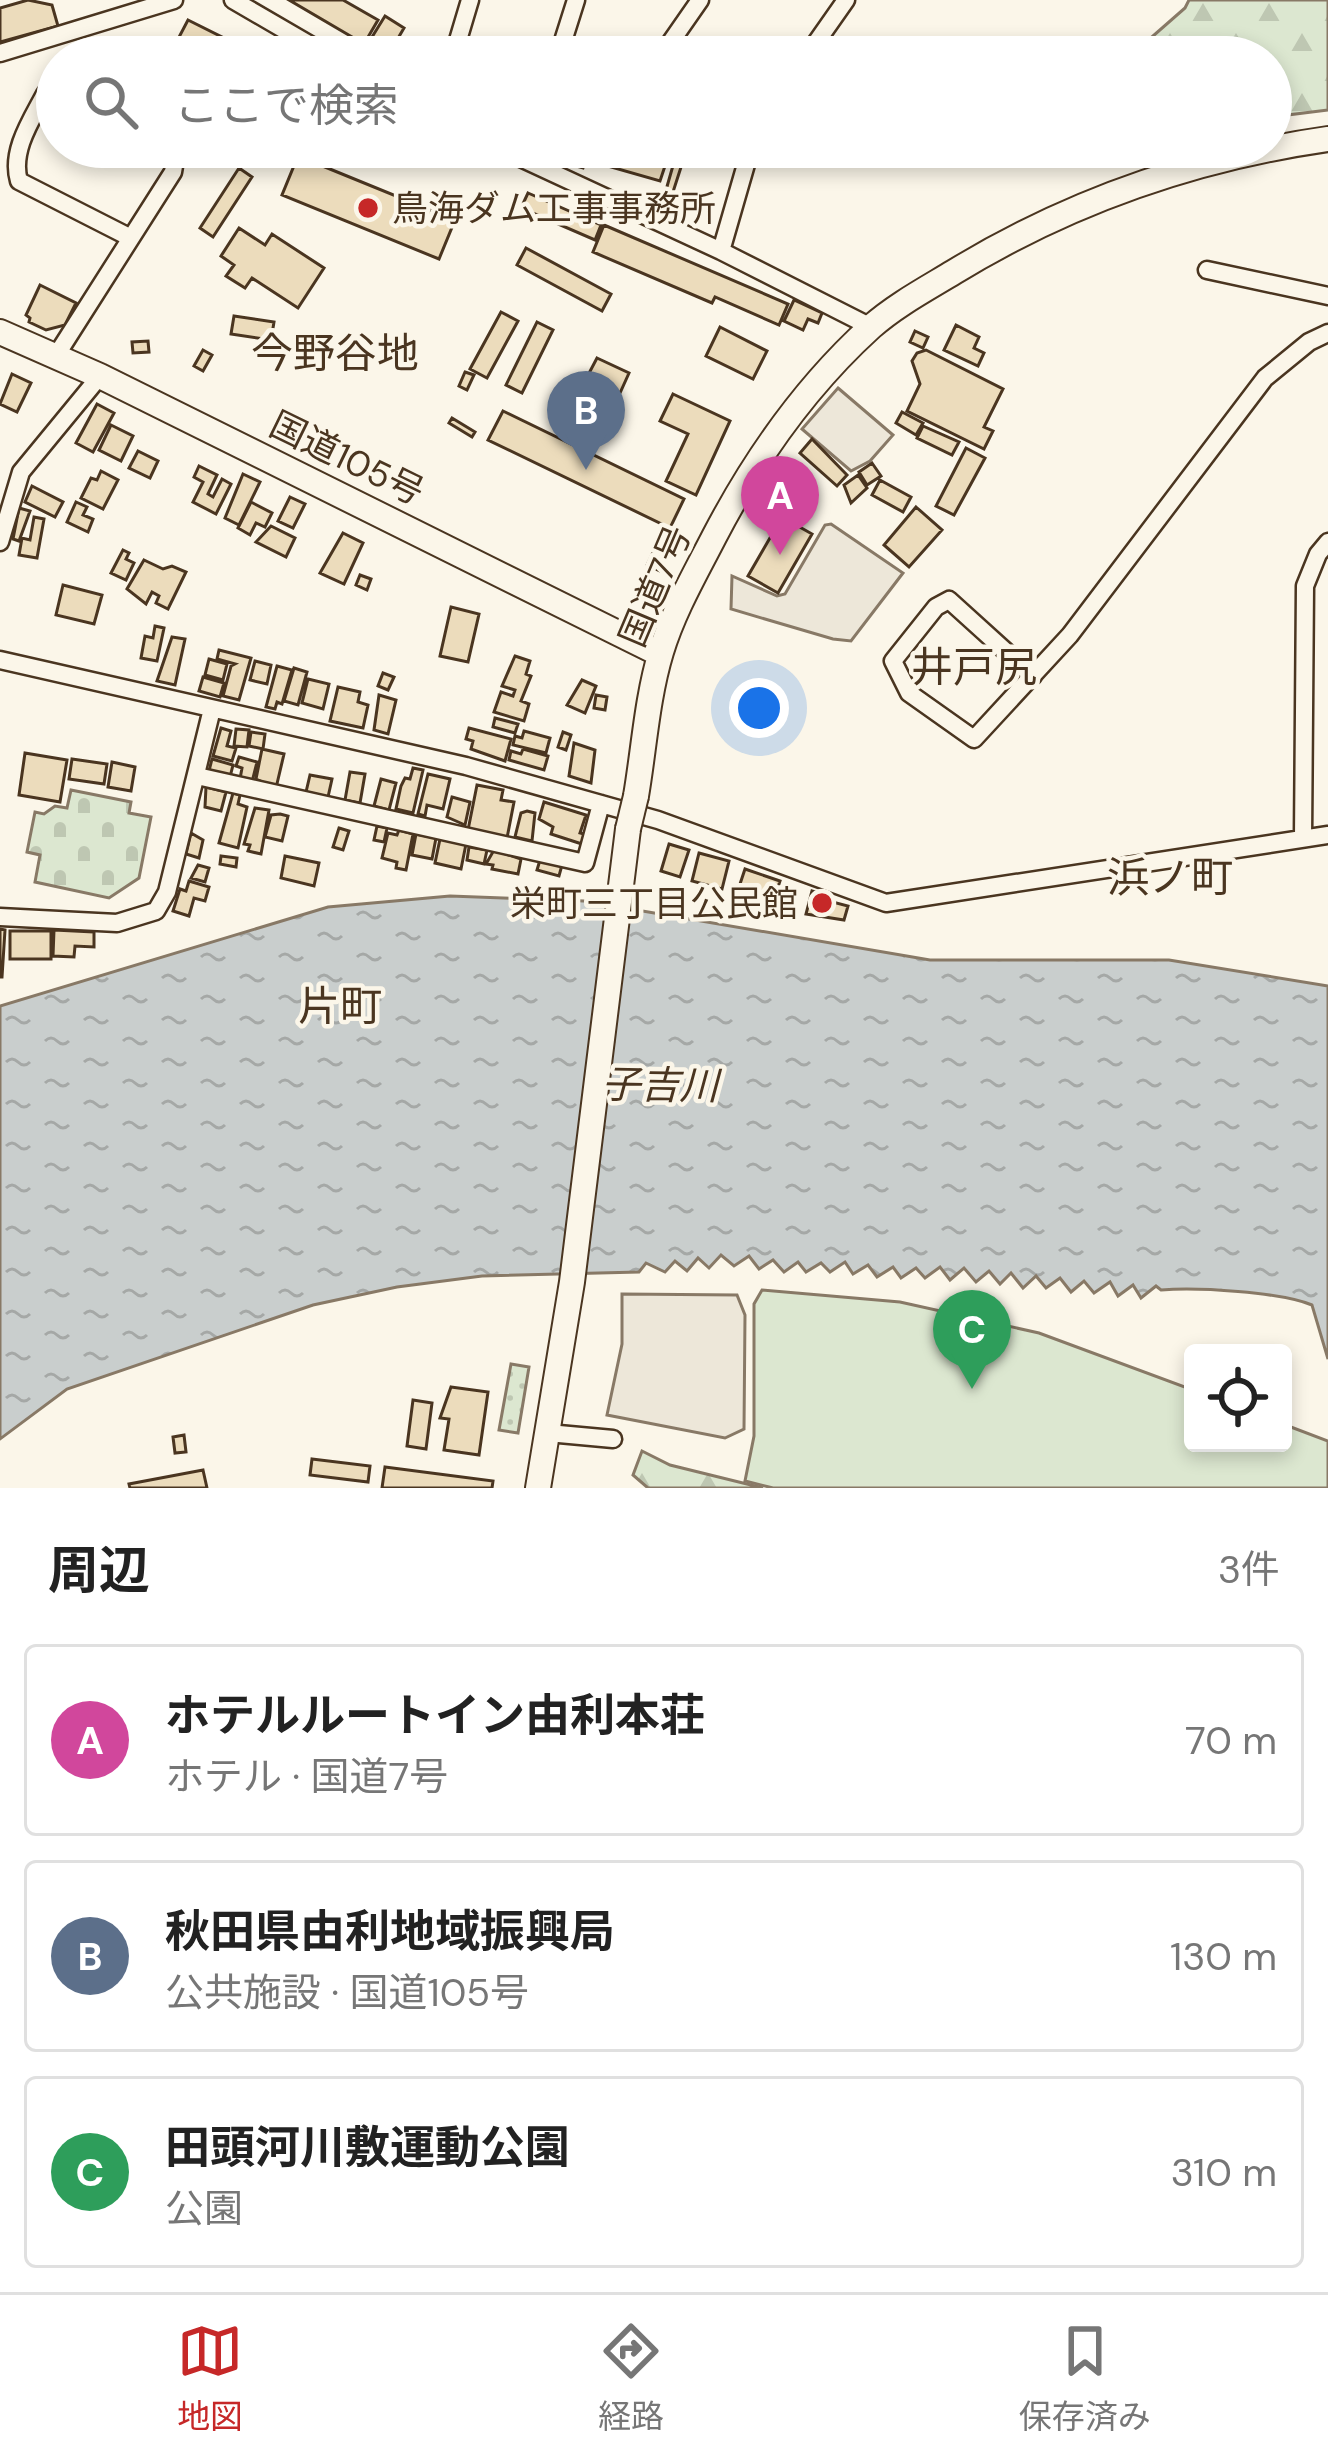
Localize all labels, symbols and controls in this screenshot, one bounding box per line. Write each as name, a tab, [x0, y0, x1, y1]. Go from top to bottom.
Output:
search box	[36, 36, 1292, 168]
icon: search	[78, 69, 144, 135]
text: ここで検索	[174, 76, 399, 135]
place label: 鳥海ダム工事事務所	[392, 185, 716, 232]
marker: 鳥海ダム工事事務所	[355, 195, 381, 221]
district label: 今野谷地	[251, 326, 419, 381]
pin: B	[547, 371, 625, 470]
street label: 国道105号	[262, 401, 432, 515]
pin: A	[741, 456, 819, 555]
street label: 国道7号	[609, 518, 701, 654]
district label: 井戸尻	[911, 640, 1037, 695]
your location	[729, 678, 789, 738]
district label: 浜ノ町	[1107, 850, 1233, 905]
place label: 栄町三丁目公民館	[510, 880, 798, 927]
marker: 栄町三丁目公民館	[809, 890, 835, 916]
district label: 片町	[298, 979, 382, 1034]
water label: 子吉川	[601, 1058, 723, 1112]
pin: C	[933, 1290, 1011, 1389]
map controls	[1184, 1344, 1292, 1452]
button: locate	[1184, 1344, 1292, 1452]
text: 周辺	[48, 1537, 150, 1604]
text: 3件	[1218, 1544, 1280, 1595]
text: ホテルルートイン由利本荘	[165, 1686, 705, 1745]
text: A	[76, 1715, 104, 1766]
text: 70 m	[1185, 1715, 1277, 1766]
text: ホテル · 国道7号	[165, 1751, 448, 1802]
text: 秋田県由利地域振興局	[165, 1902, 615, 1961]
text: B	[78, 1931, 102, 1982]
text: 130 m	[1170, 1931, 1277, 1982]
text: 公共施設 · 国道105号	[165, 1967, 529, 2018]
text: 田頭河川敷運動公園	[165, 2118, 570, 2177]
text: C	[76, 2147, 104, 2198]
text: 310 m	[1171, 2147, 1277, 2198]
text: 公園	[165, 2183, 243, 2234]
tab: 地図	[177, 2318, 243, 2438]
tab: 経路	[598, 2318, 664, 2438]
tab: 保存済み	[1019, 2318, 1151, 2438]

